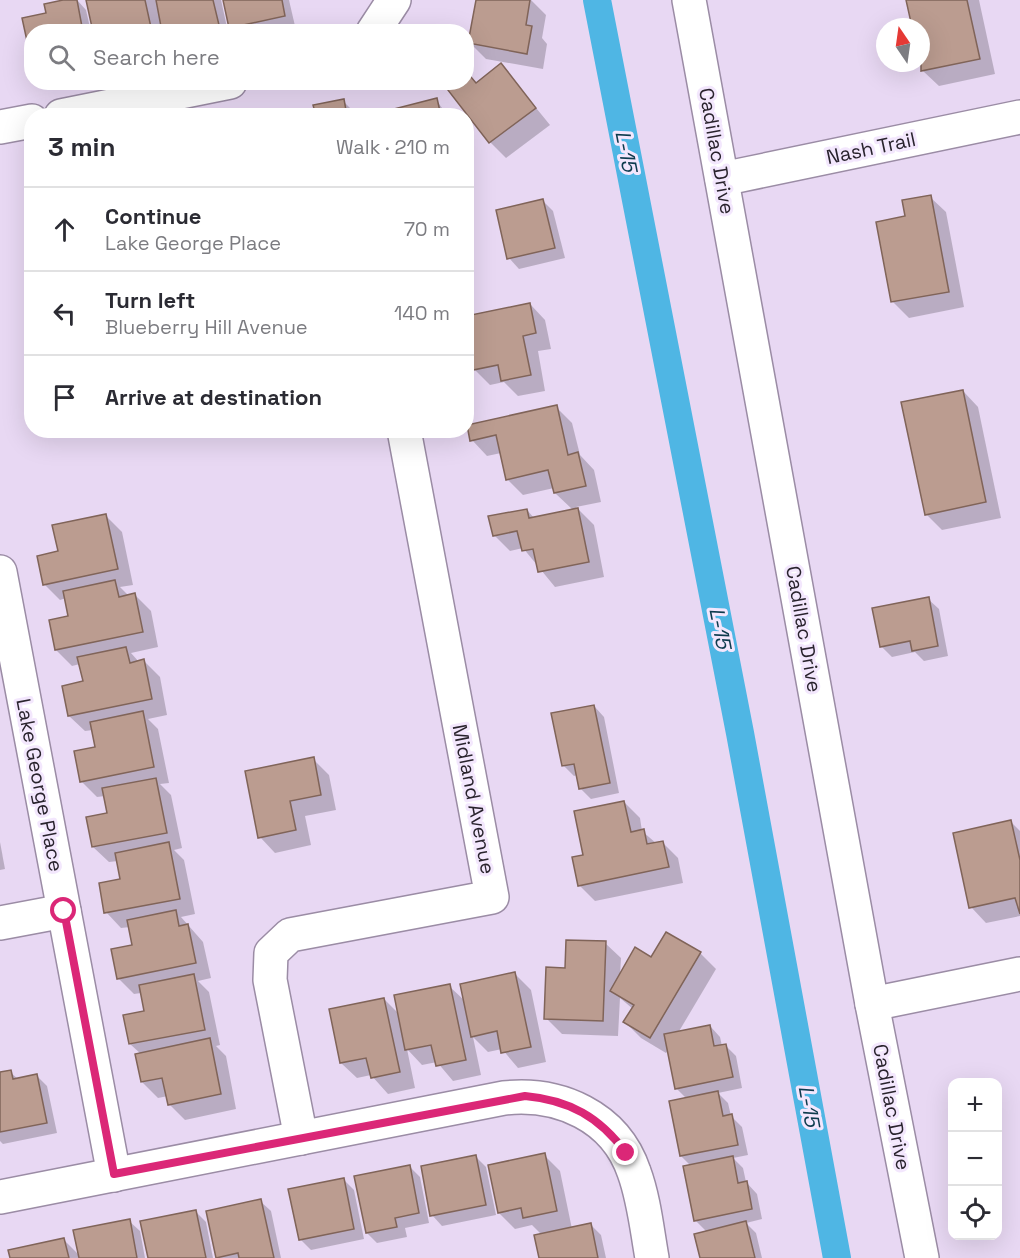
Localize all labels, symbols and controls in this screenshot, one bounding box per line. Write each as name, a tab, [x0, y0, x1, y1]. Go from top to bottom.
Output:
north arrow	[876, 18, 930, 72]
search box	[24, 24, 474, 90]
icon: search	[45, 41, 78, 74]
text: Search here	[93, 43, 220, 71]
street label: Cadillac Drive	[693, 86, 741, 216]
street label: Nash Trail	[824, 126, 918, 170]
water label: L-15	[609, 128, 644, 176]
text: 3 min	[48, 130, 116, 164]
text: Walk · 210 m	[336, 134, 450, 160]
text: Continue	[105, 202, 201, 230]
icon: ahead	[48, 213, 81, 246]
text: 70 m	[404, 216, 450, 242]
text: Lake George Place	[105, 230, 281, 256]
text: Turn left	[105, 286, 195, 314]
icon: left	[48, 297, 81, 330]
text: 140 m	[394, 300, 450, 326]
text: Blueberry Hill Avenue	[105, 314, 308, 340]
icon: arrive	[48, 381, 81, 414]
text: Arrive at destination	[105, 383, 322, 411]
street label: Cadillac Drive	[780, 564, 828, 694]
water label: L-15	[703, 605, 738, 653]
street label: Lake George Place	[10, 696, 70, 874]
street label: Midland Avenue	[447, 722, 501, 876]
route start	[50, 897, 76, 923]
street label: Cadillac Drive	[867, 1042, 917, 1172]
map controls	[948, 1078, 1002, 1240]
button: +	[948, 1078, 1002, 1132]
water label: L-15	[793, 1083, 827, 1131]
button: −	[948, 1132, 1002, 1186]
route end	[612, 1139, 638, 1165]
button: locate	[948, 1186, 1002, 1240]

